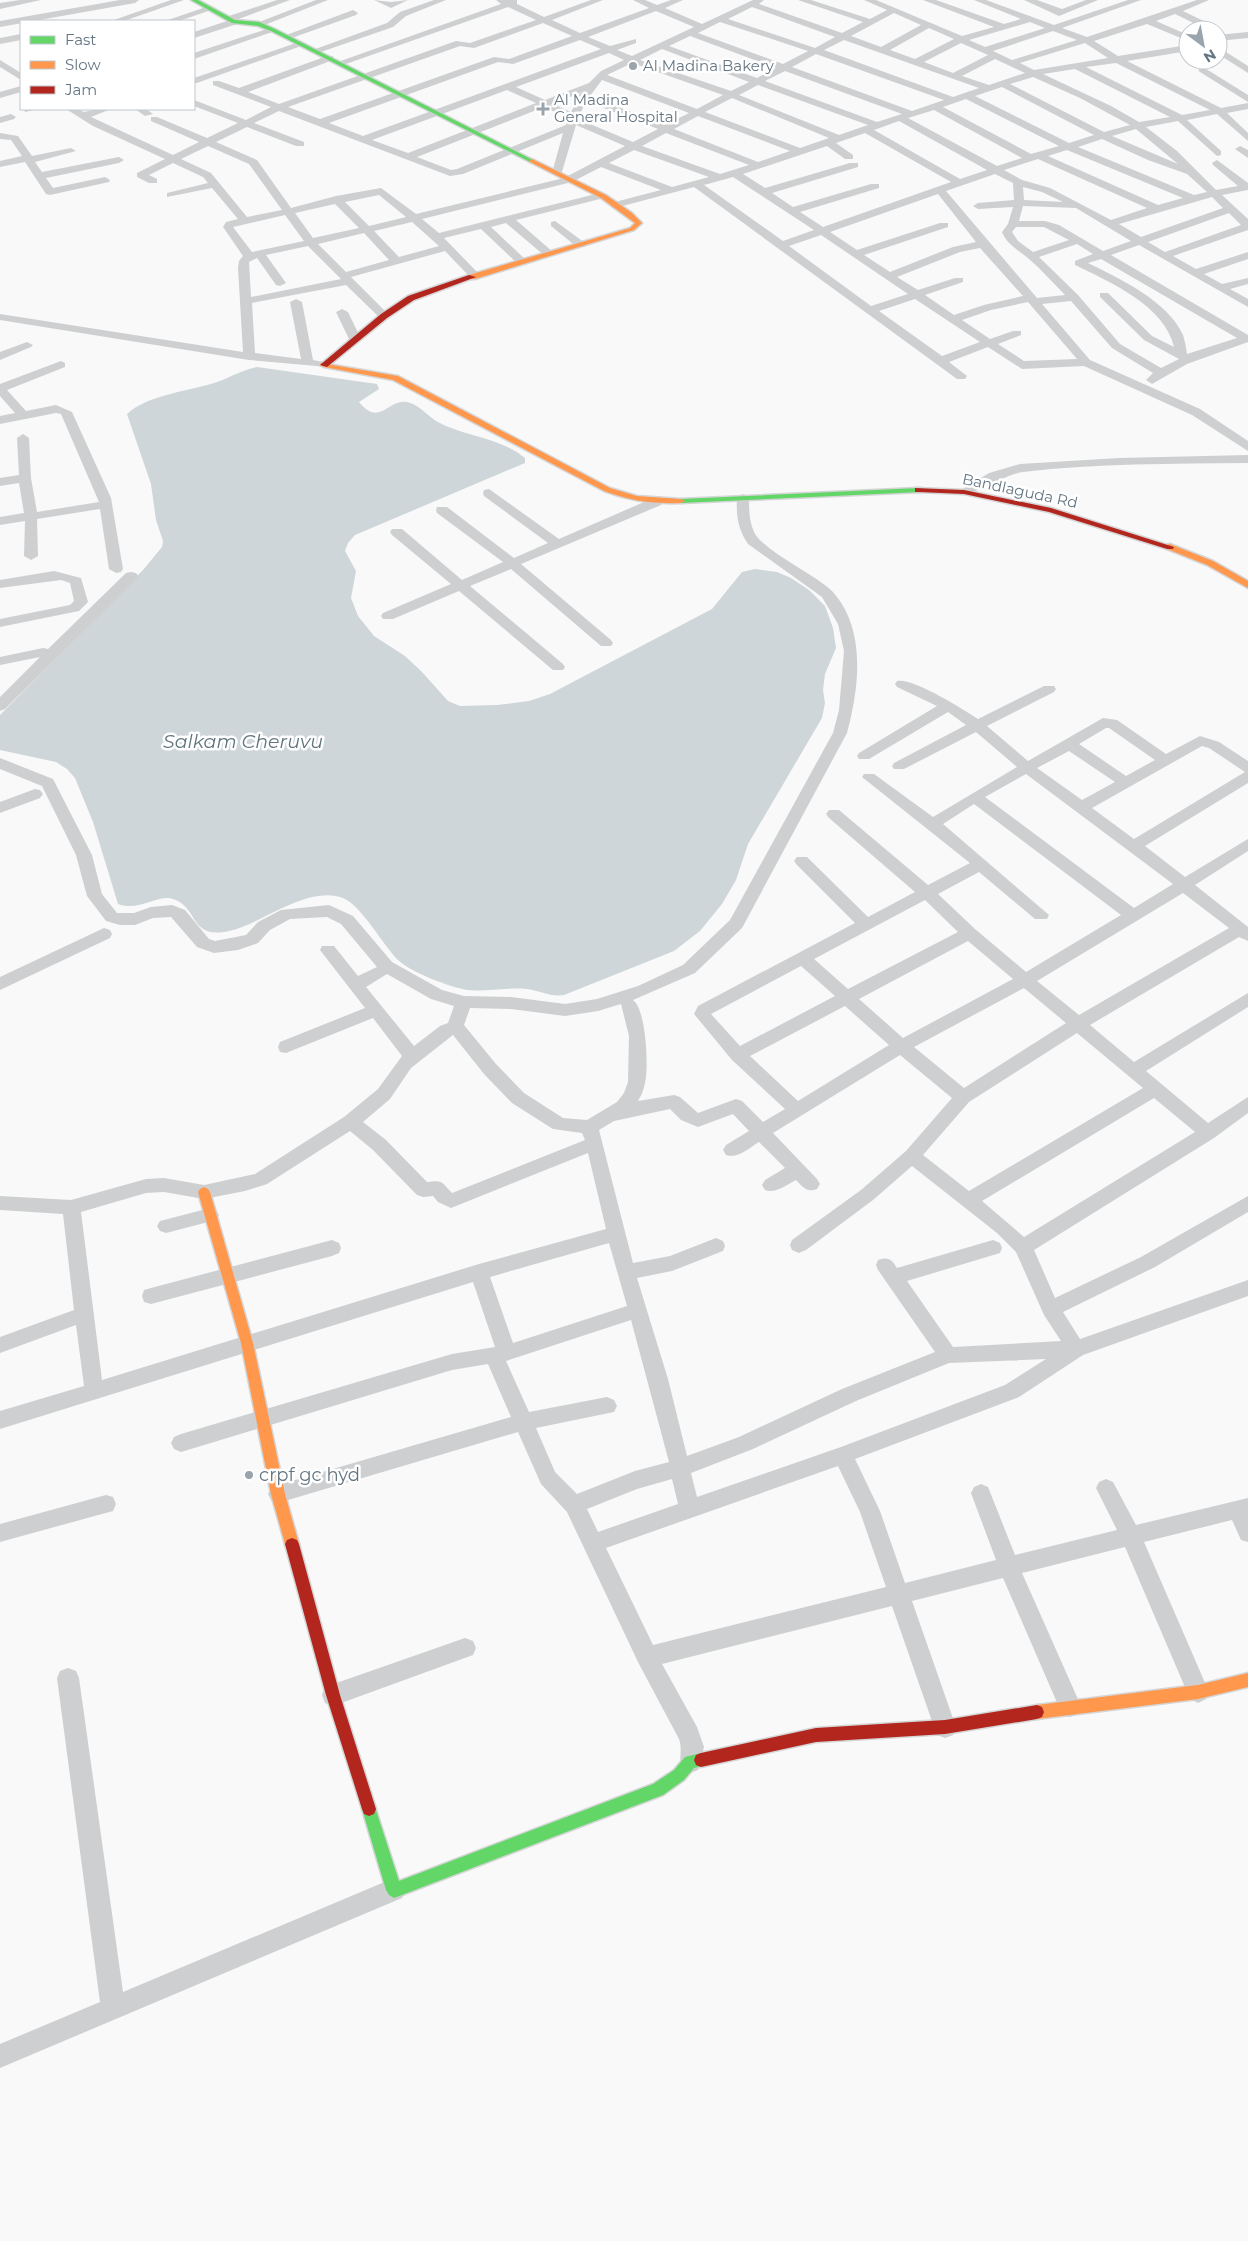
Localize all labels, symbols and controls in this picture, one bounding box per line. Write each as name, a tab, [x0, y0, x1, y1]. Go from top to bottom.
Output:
legend	[20, 20, 195, 110]
north arrow	[1178, 20, 1228, 70]
text: Fast	[65, 30, 96, 49]
text: N	[1200, 45, 1219, 67]
text: Slow	[65, 55, 101, 74]
place label: Al Madina Bakery	[643, 56, 775, 75]
marker: Al Madina Bakery	[627, 60, 639, 72]
text: Jam	[64, 80, 97, 99]
place label: Al Madina General Hospital	[554, 90, 678, 126]
marker: Al Madina General Hospital	[536, 102, 550, 116]
street label: Bandlaguda Rd	[961, 469, 1080, 512]
water label: Salkam Cheruvu	[163, 730, 323, 753]
place label: crpf gc hyd	[259, 1464, 360, 1486]
marker: crpf gc hyd	[243, 1469, 255, 1481]

